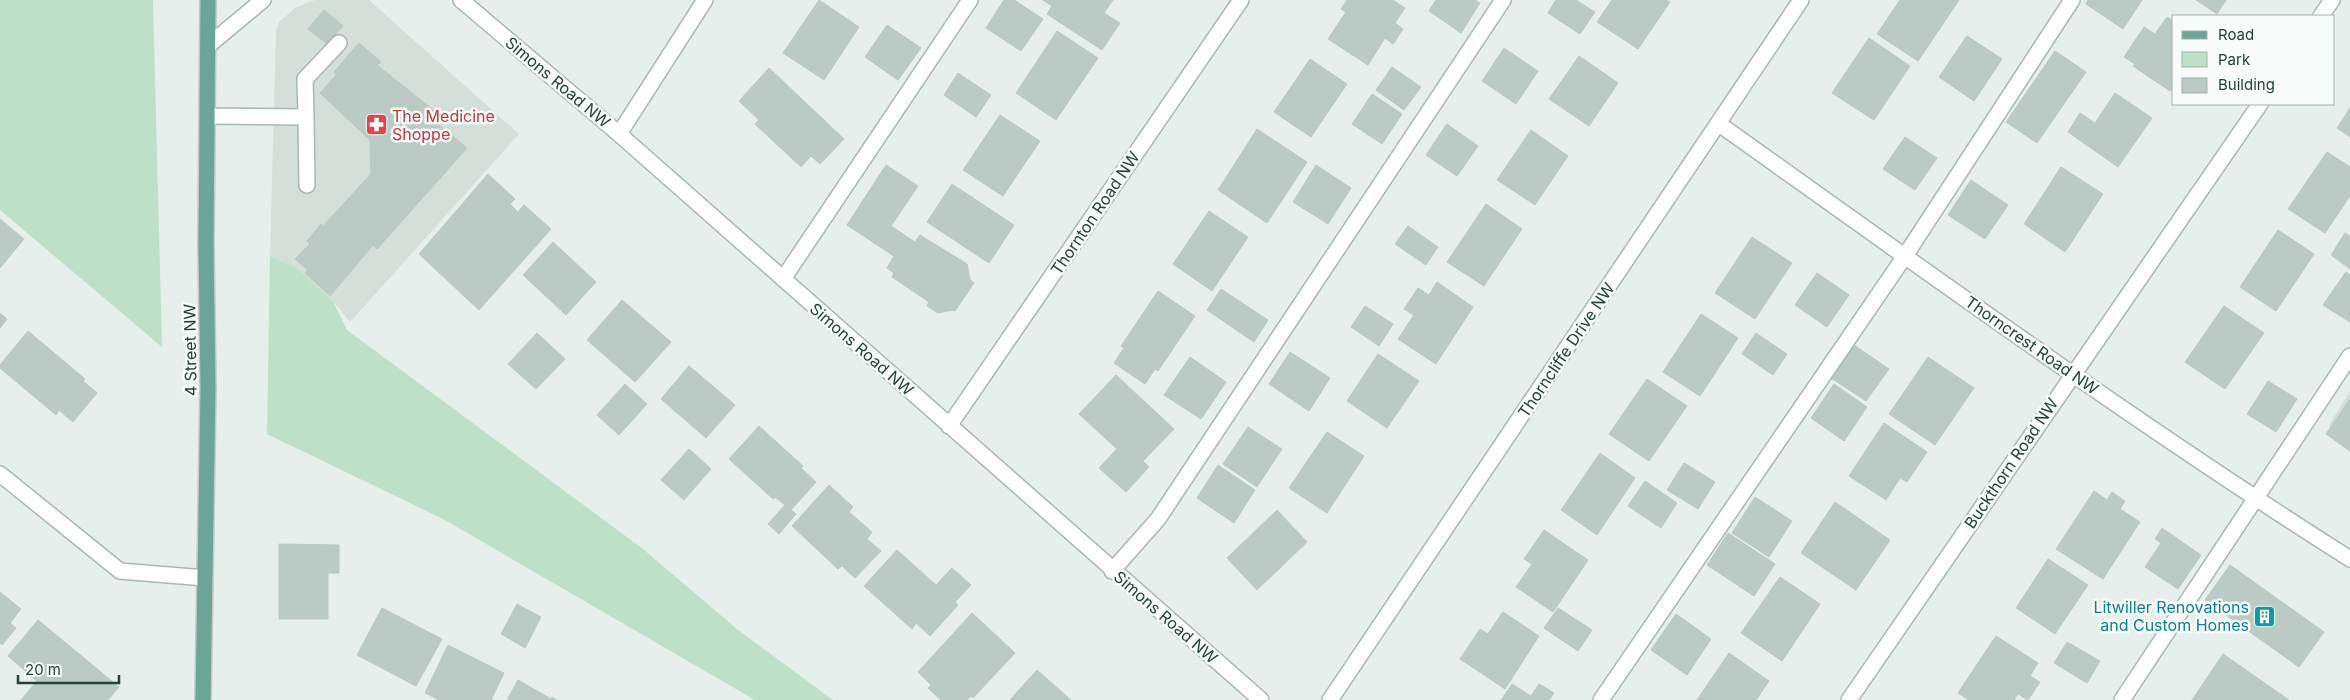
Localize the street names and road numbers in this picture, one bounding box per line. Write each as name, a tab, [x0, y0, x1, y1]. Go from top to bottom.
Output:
street label: Simons Road NW	[501, 32, 615, 132]
street label: Thornton Road NW	[1046, 147, 1144, 279]
street label: Thorncliffe Drive NW	[1513, 278, 1619, 421]
street label: Thorncrest Road NW	[1961, 291, 2103, 399]
street label: Simons Road NW	[806, 298, 918, 400]
street label: 4 Street NW	[179, 303, 201, 396]
street label: Buckthorn Road NW	[1960, 394, 2062, 532]
street label: Simons Road NW	[1110, 566, 1222, 668]

